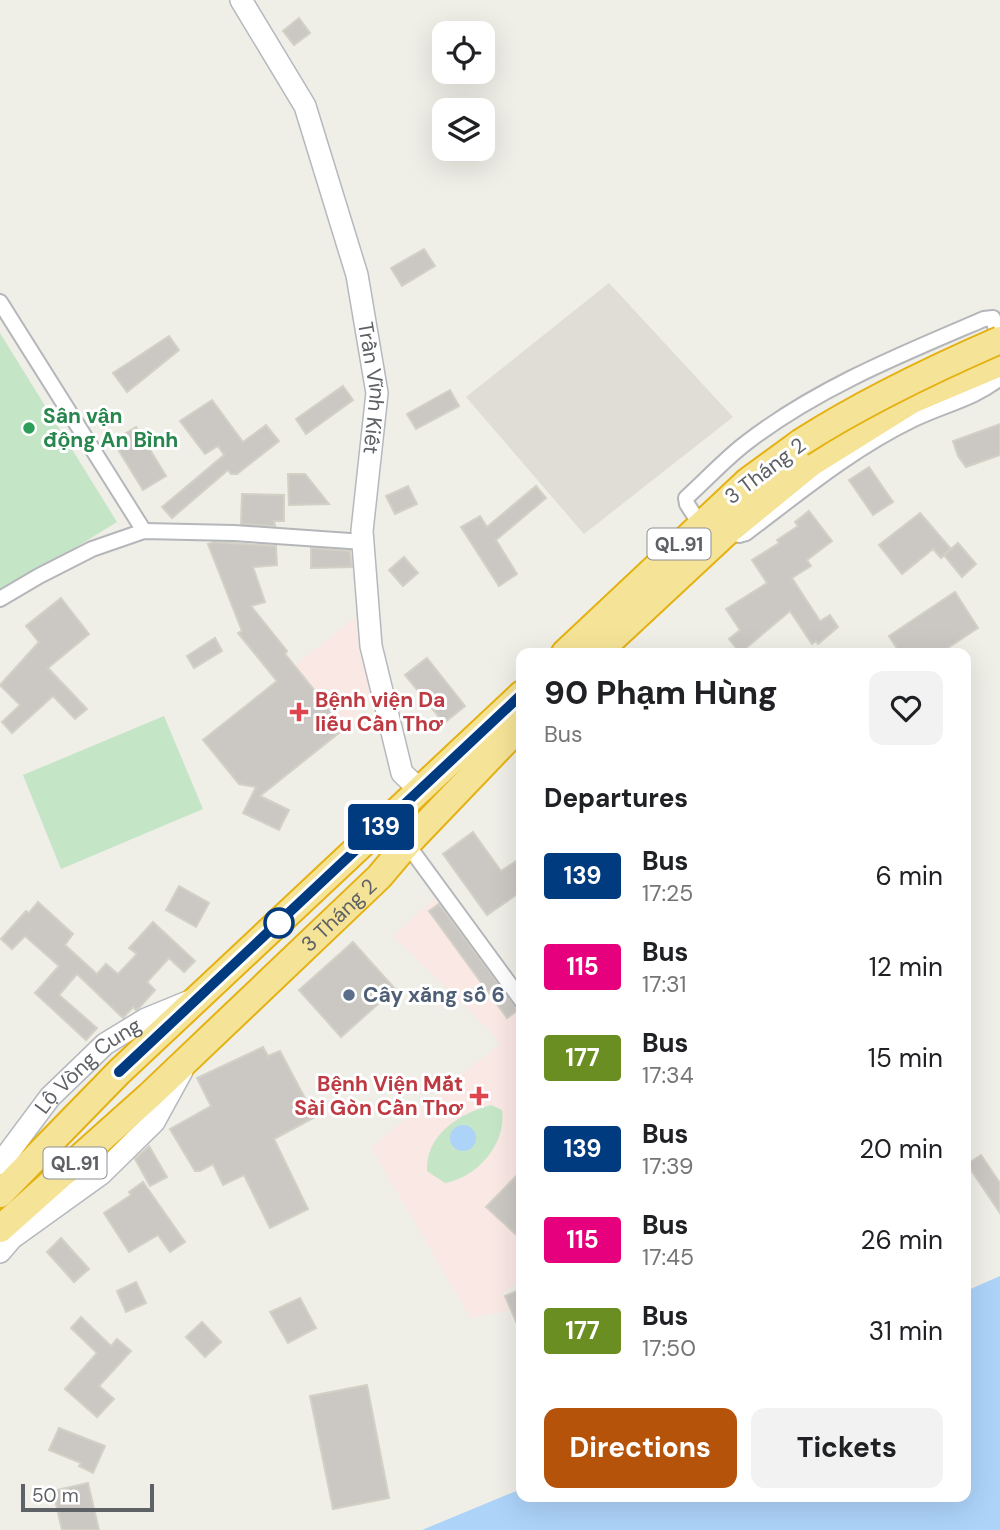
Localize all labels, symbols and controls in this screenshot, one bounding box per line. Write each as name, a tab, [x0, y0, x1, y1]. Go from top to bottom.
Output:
map controls	[432, 21, 495, 161]
button: locate	[432, 21, 495, 84]
button: layers	[432, 98, 495, 161]
street label: Trần Vĩnh Kiết	[351, 320, 392, 455]
place label: Sân vận động An Bình	[43, 402, 178, 454]
marker: Sân vận động An Bình	[21, 420, 37, 436]
street label: 3 Tháng 2	[719, 431, 811, 511]
road number: QL.91	[648, 528, 710, 559]
text: 90 Phạm Hùng	[544, 671, 778, 714]
button: heart	[869, 671, 943, 745]
place label: Bệnh viện Da liễu Cần Thơ	[315, 686, 445, 738]
marker: Bệnh viện Da liễu Cần Thơ	[289, 702, 309, 722]
text: Bus	[544, 719, 583, 749]
text: Departures	[544, 781, 688, 815]
line badge: 139	[341, 804, 421, 850]
text: 139	[362, 811, 400, 842]
text: Bus	[642, 844, 688, 878]
text: 6 min	[875, 859, 943, 893]
text: 139	[564, 860, 601, 891]
street label: 3 Tháng 2	[295, 872, 383, 958]
text: 17:25	[642, 878, 693, 908]
unlabelled marker	[264, 908, 294, 938]
text: Bus	[642, 935, 688, 969]
text: 12 min	[869, 950, 943, 984]
text: 115	[566, 951, 599, 982]
text: 17:31	[642, 969, 686, 999]
place label: Cây xăng số 6	[363, 981, 505, 1009]
marker: Cây xăng số 6	[341, 987, 357, 1003]
street label: Lộ Vòng Cung	[28, 1011, 147, 1119]
text: Bus	[642, 1026, 688, 1060]
text: 15 min	[868, 1041, 943, 1075]
text: 177	[565, 1042, 600, 1073]
text: 17:34	[642, 1060, 694, 1090]
place label: Bệnh Viện Mắt Sài Gòn Cần Thơ	[294, 1070, 463, 1122]
marker: Bệnh Viện Mắt Sài Gòn Cần Thơ	[469, 1086, 489, 1106]
text: Bus	[642, 1117, 688, 1151]
text: 20 min	[859, 1132, 943, 1166]
text: 139	[564, 1133, 601, 1164]
road number: QL.91	[43, 1148, 106, 1178]
text: 17:39	[642, 1151, 693, 1181]
text: Bus	[642, 1208, 688, 1242]
text: 26 min	[860, 1223, 943, 1257]
text: 115	[566, 1224, 599, 1255]
text: 17:45	[642, 1242, 694, 1272]
text: Bus	[642, 1299, 688, 1333]
text: 31 min	[869, 1314, 943, 1348]
text: 177	[565, 1315, 600, 1346]
text: 17:50	[642, 1333, 696, 1363]
button: Directions	[544, 1408, 737, 1488]
button: Tickets	[751, 1408, 943, 1488]
scale bar	[21, 1481, 154, 1513]
text: 50 m	[32, 1483, 79, 1508]

